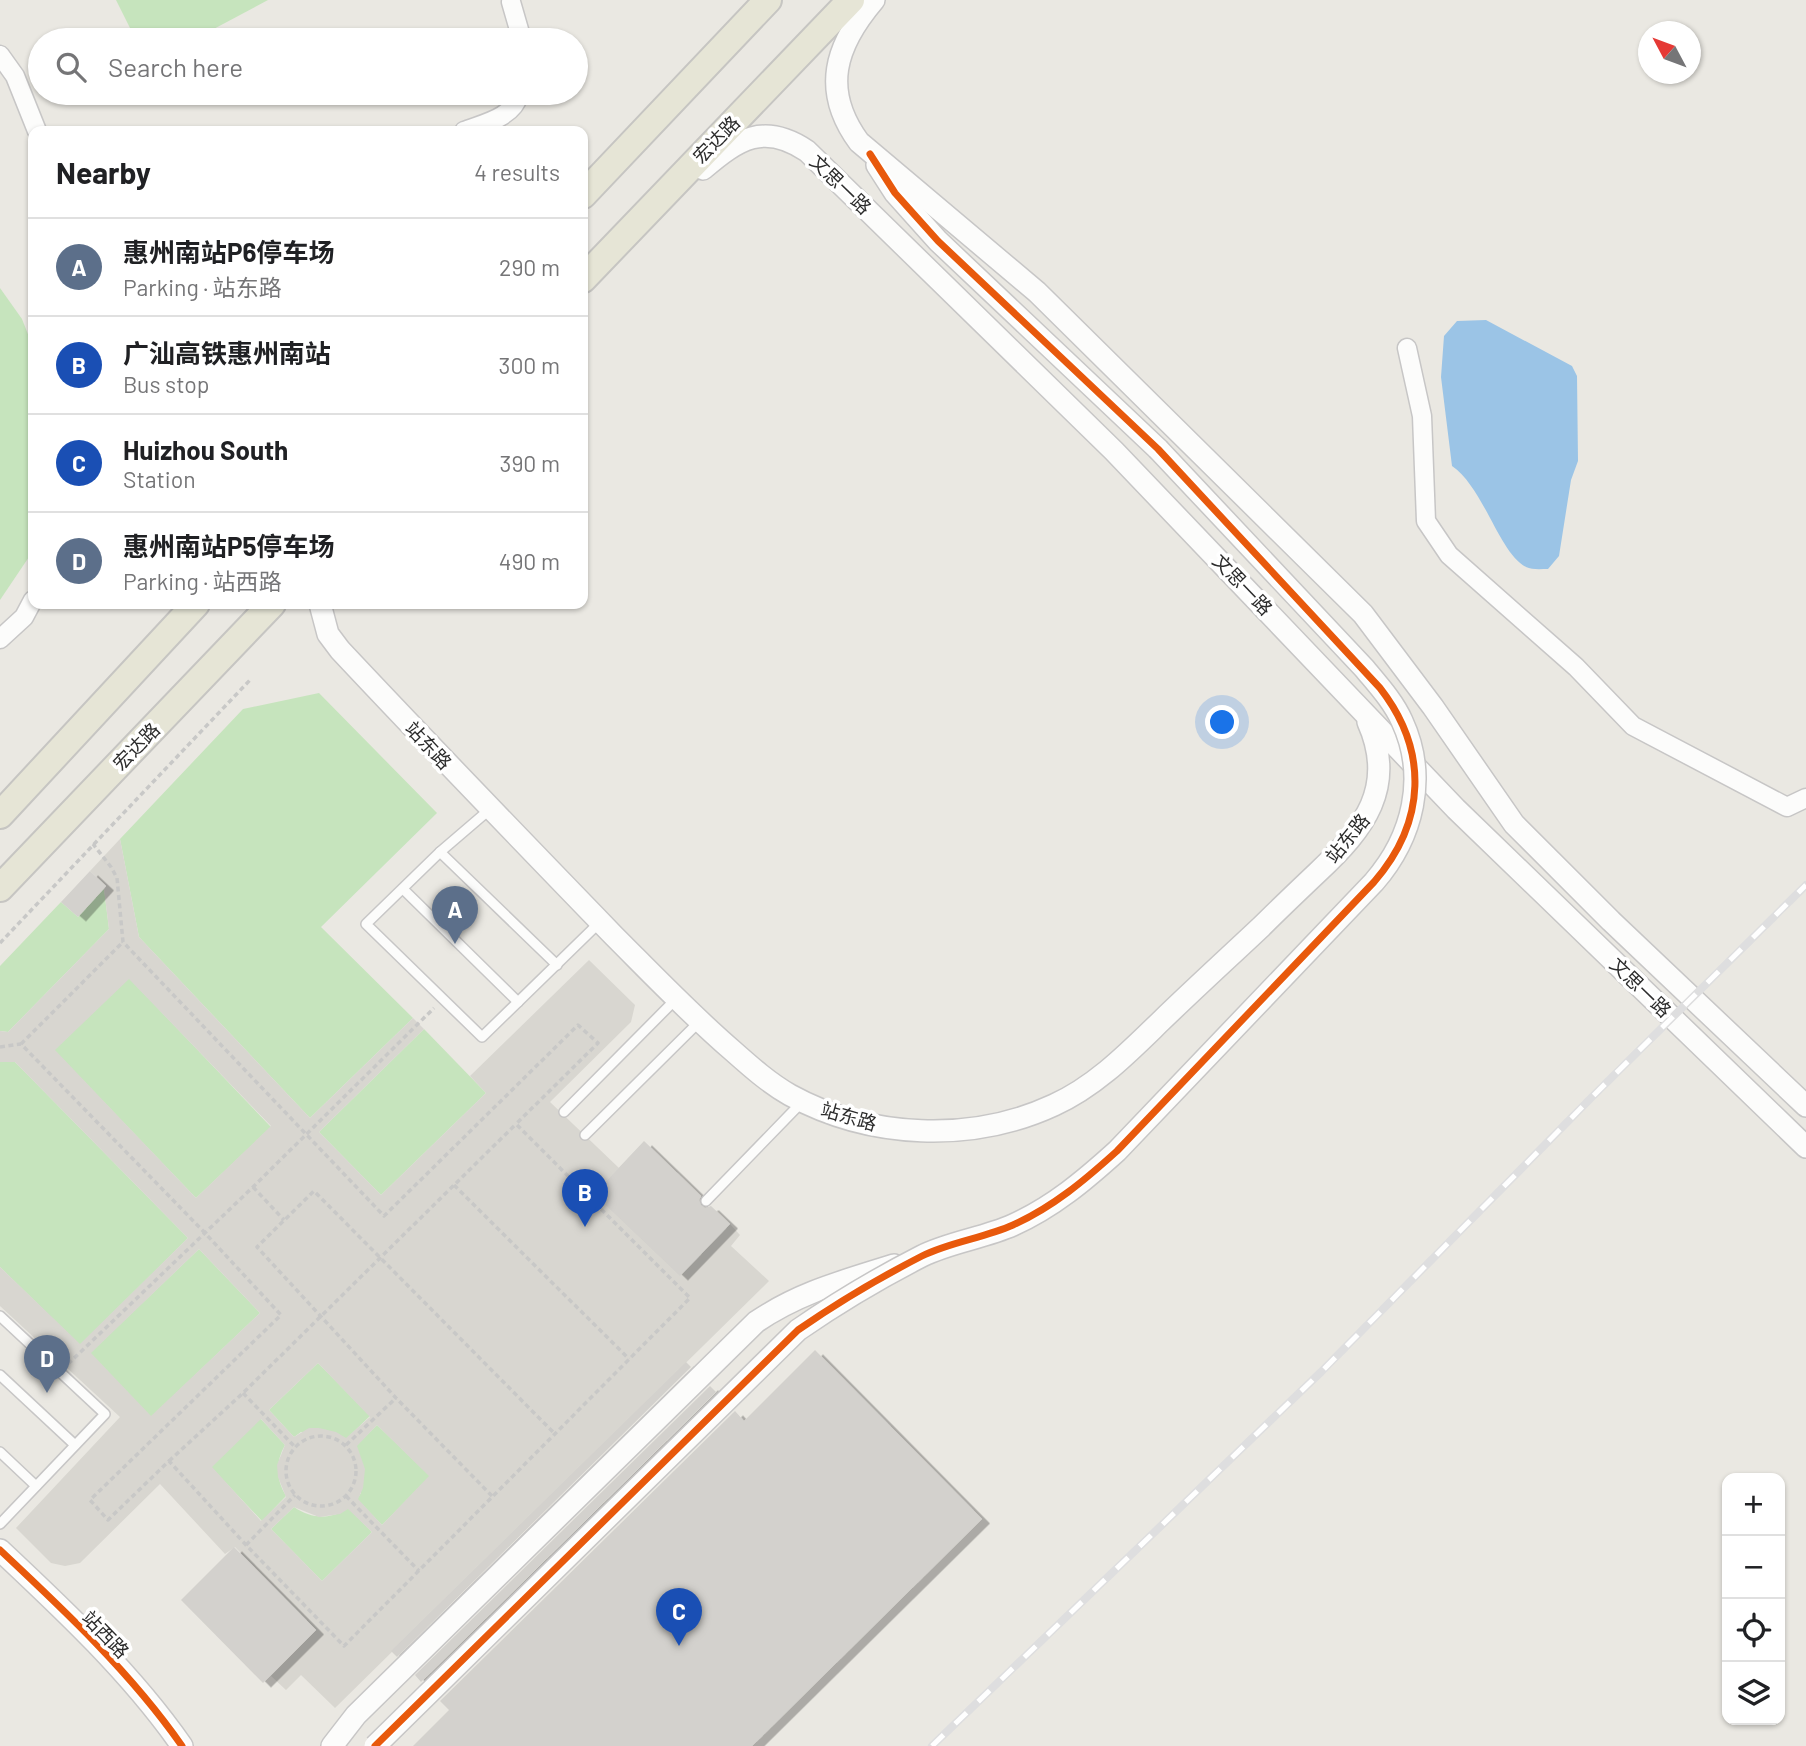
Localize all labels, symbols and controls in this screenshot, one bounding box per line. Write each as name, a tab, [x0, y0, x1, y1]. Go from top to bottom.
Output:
north arrow	[1638, 21, 1701, 84]
search box	[28, 28, 588, 105]
icon: search	[52, 48, 90, 86]
text: Search here	[108, 51, 243, 82]
street label: 宏达路	[688, 111, 744, 167]
street label: 文思一路	[806, 149, 876, 219]
text: Nearby	[56, 154, 151, 190]
text: 4 results	[474, 158, 560, 186]
text: 惠州南站P6停车场	[123, 236, 334, 267]
text: A	[71, 253, 87, 281]
text: 290 m	[499, 253, 560, 281]
text: Parking · 站东路	[123, 273, 282, 301]
text: 广汕高铁惠州南站	[123, 337, 331, 368]
text: B	[72, 351, 86, 379]
text: 300 m	[499, 351, 560, 379]
text: Bus stop	[123, 370, 209, 398]
text: Huizhou South	[123, 434, 288, 465]
text: C	[72, 449, 86, 477]
text: 390 m	[500, 449, 560, 477]
text: Station	[123, 465, 196, 493]
text: 惠州南站P5停车场	[123, 530, 335, 561]
text: D	[72, 547, 86, 575]
text: 490 m	[499, 547, 560, 575]
street label: 文思一路	[1208, 549, 1278, 619]
text: Parking · 站西路	[123, 567, 282, 595]
your location	[1205, 705, 1239, 739]
street label: 站东路	[401, 716, 457, 774]
street label: 宏达路	[108, 718, 164, 774]
street label: 站东路	[1320, 809, 1374, 867]
pin: A	[432, 886, 478, 944]
street label: 文思一路	[1606, 952, 1676, 1022]
street label: 站东路	[818, 1097, 880, 1135]
pin: B	[562, 1169, 608, 1227]
pin: D	[24, 1335, 70, 1393]
map controls	[1722, 1473, 1785, 1725]
button: +	[1722, 1473, 1785, 1536]
button: −	[1722, 1536, 1785, 1599]
pin: C	[656, 1588, 702, 1646]
button: locate	[1722, 1599, 1785, 1662]
street label: 站西路	[78, 1606, 134, 1662]
button: layers	[1722, 1662, 1785, 1725]

